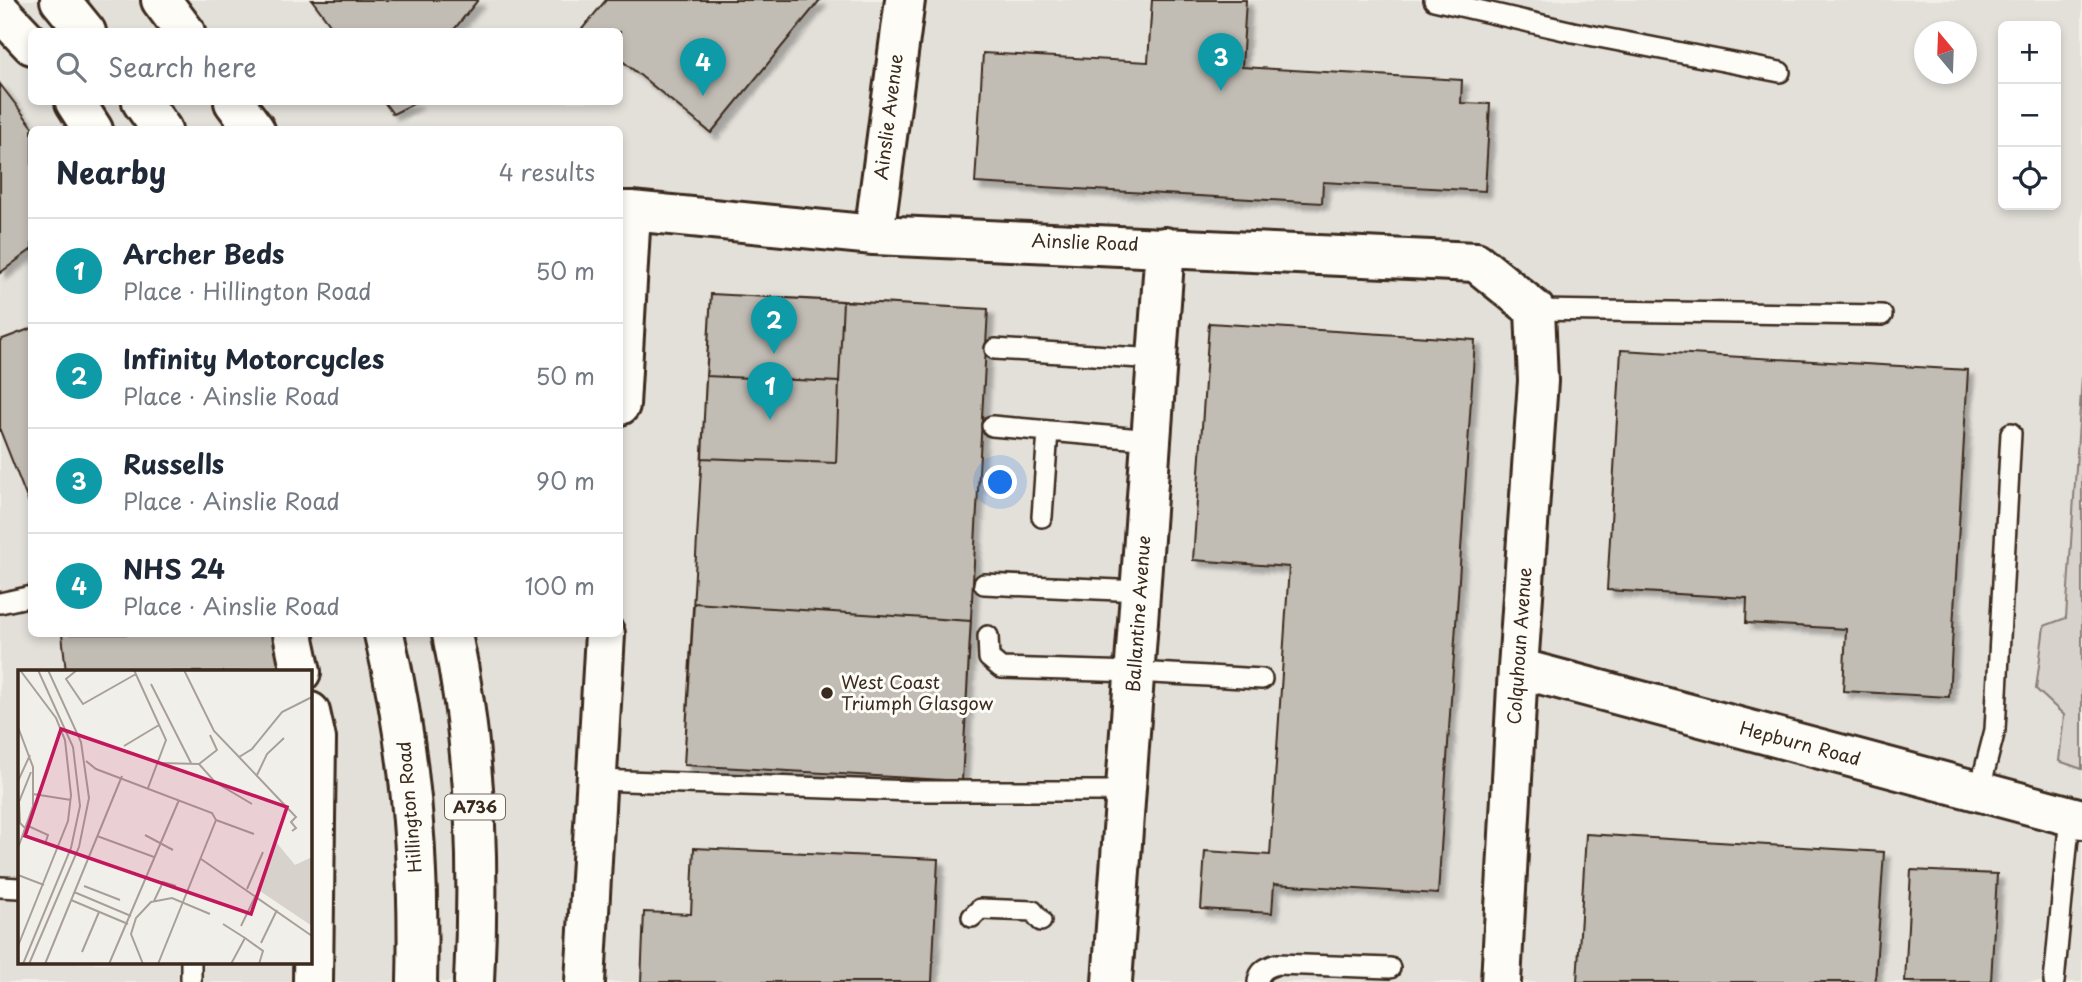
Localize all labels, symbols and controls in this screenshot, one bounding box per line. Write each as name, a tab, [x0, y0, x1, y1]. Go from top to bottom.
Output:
north arrow	[1914, 21, 1977, 84]
map controls	[1998, 21, 2061, 210]
button: +	[1998, 21, 2061, 84]
search box	[28, 28, 623, 105]
pin: 3	[1198, 33, 1244, 91]
pin: 4	[680, 38, 726, 96]
text: Search here	[108, 47, 257, 86]
icon: search	[52, 48, 90, 86]
street label: Ainslie Avenue	[866, 52, 909, 181]
button: −	[1998, 84, 2061, 147]
button: locate	[1998, 147, 2061, 210]
text: Nearby	[56, 149, 166, 194]
text: 4 results	[499, 154, 595, 189]
street label: Ainslie Road	[1031, 226, 1139, 257]
text: Archer Beds	[123, 234, 284, 273]
text: 1	[74, 253, 85, 288]
text: 50 m	[535, 253, 595, 288]
text: Place · Hillington Road	[123, 273, 372, 308]
pin: 2	[751, 296, 797, 354]
text: Infinity Motorcycles	[123, 339, 384, 378]
text: 2	[71, 358, 87, 393]
text: 50 m	[535, 358, 595, 393]
pin: 1	[747, 362, 793, 420]
text: Place · Ainslie Road	[123, 378, 340, 413]
text: Russells	[123, 444, 224, 483]
text: 3	[71, 463, 87, 498]
text: 90 m	[536, 463, 595, 498]
your location	[983, 465, 1017, 499]
text: Place · Ainslie Road	[123, 483, 340, 518]
street label: Ballantine Avenue	[1119, 535, 1156, 693]
text: NHS 24	[123, 549, 225, 588]
street label: Colquhoun Avenue	[1500, 566, 1537, 725]
text: 4	[71, 568, 87, 603]
text: 100 m	[525, 568, 595, 603]
text: Place · Ainslie Road	[123, 588, 340, 623]
place label: West Coast Triumph Glasgow	[841, 668, 993, 716]
inset map	[18, 670, 312, 964]
marker: West Coast Triumph Glasgow	[819, 685, 835, 701]
street label: Hepburn Road	[1737, 713, 1864, 772]
street label: Hillington Road	[389, 740, 428, 874]
road number: A736	[445, 794, 505, 820]

